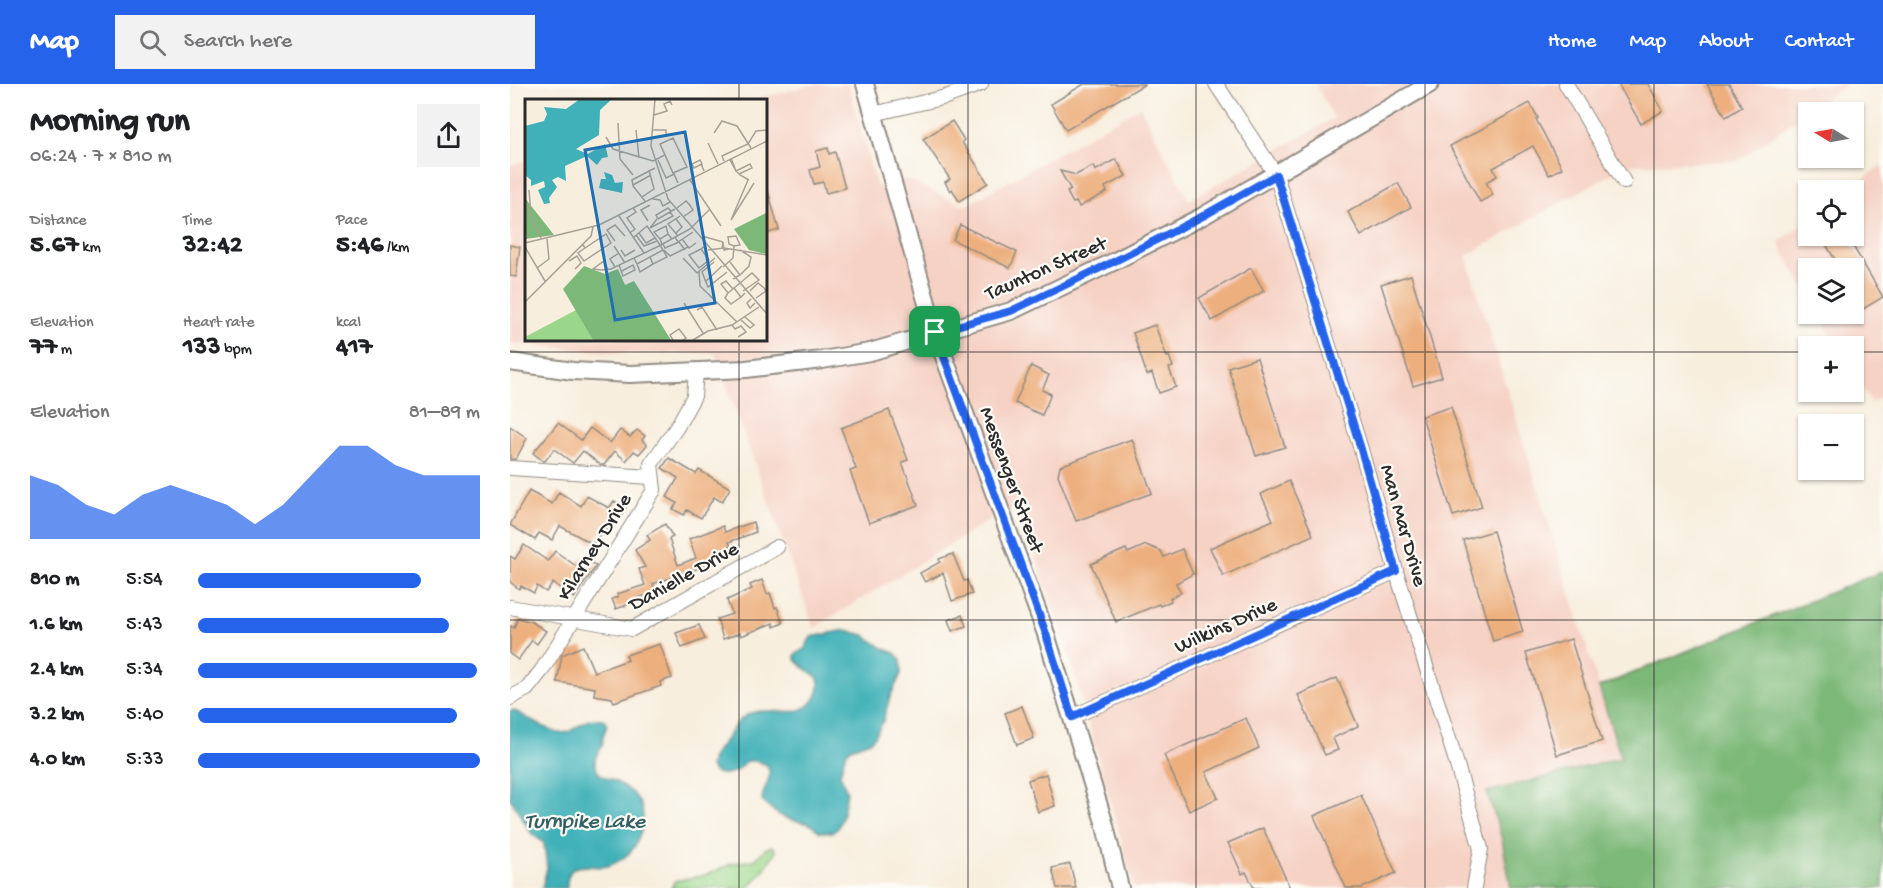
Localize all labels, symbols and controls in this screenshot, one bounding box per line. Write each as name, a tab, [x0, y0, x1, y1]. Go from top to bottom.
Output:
search box	[115, 15, 535, 69]
text: Map	[30, 26, 79, 59]
icon: search	[136, 26, 169, 59]
text: Search here	[184, 29, 292, 55]
text: Home	[1548, 30, 1596, 55]
text: Map	[1629, 30, 1666, 55]
text: About	[1699, 30, 1752, 55]
text: Contact	[1785, 30, 1853, 55]
inset map	[525, 99, 766, 340]
north arrow	[1798, 102, 1864, 168]
map controls	[1798, 102, 1864, 480]
text: Morning run	[30, 104, 190, 142]
button: share	[417, 104, 480, 167]
text: 06:24 · 7 × 810 m	[30, 146, 172, 169]
button: locate	[1798, 180, 1864, 246]
text: Distance	[30, 212, 87, 231]
text: Time	[183, 212, 212, 231]
text: Pace	[336, 212, 367, 231]
text: 5.67	[30, 231, 79, 262]
text: 32:42	[183, 231, 242, 262]
text: 5:46	[336, 231, 383, 262]
street label: Taunton Street	[981, 231, 1113, 308]
text: km	[79, 239, 101, 258]
text: /km	[383, 239, 409, 258]
button: layers	[1798, 258, 1864, 324]
pin	[909, 306, 960, 357]
text: Elevation	[30, 314, 94, 333]
text: Heart rate	[183, 314, 255, 333]
text: kcal	[336, 314, 361, 333]
icon: arrive	[918, 315, 951, 348]
text: 77	[30, 333, 57, 364]
text: 133	[183, 333, 221, 364]
text: 417	[336, 333, 372, 364]
button: +	[1798, 336, 1864, 402]
text: m	[57, 341, 72, 360]
text: bpm	[221, 341, 252, 360]
text: Elevation	[30, 402, 110, 425]
text: 81–89 m	[409, 402, 480, 425]
street label: Messenger Street	[972, 404, 1048, 559]
button: −	[1798, 414, 1864, 480]
street label: Man Mar Drive	[1372, 462, 1431, 591]
street label: Kilarney Drive	[553, 489, 639, 606]
street label: Danielle Drive	[624, 537, 745, 619]
text: 810 m	[30, 569, 79, 592]
text: 5:54	[126, 569, 163, 592]
street label: Wilkins Drive	[1171, 593, 1283, 661]
text: 1.6 km	[30, 614, 82, 637]
text: 5:43	[126, 614, 163, 637]
text: 2.4 km	[30, 659, 83, 682]
text: 5:34	[126, 659, 163, 682]
text: 3.2 km	[30, 704, 84, 727]
text: 5:40	[126, 704, 164, 727]
text: 4.0 km	[30, 749, 85, 772]
text: 5:33	[126, 749, 164, 772]
water label: Turnpike Lake	[525, 810, 647, 836]

